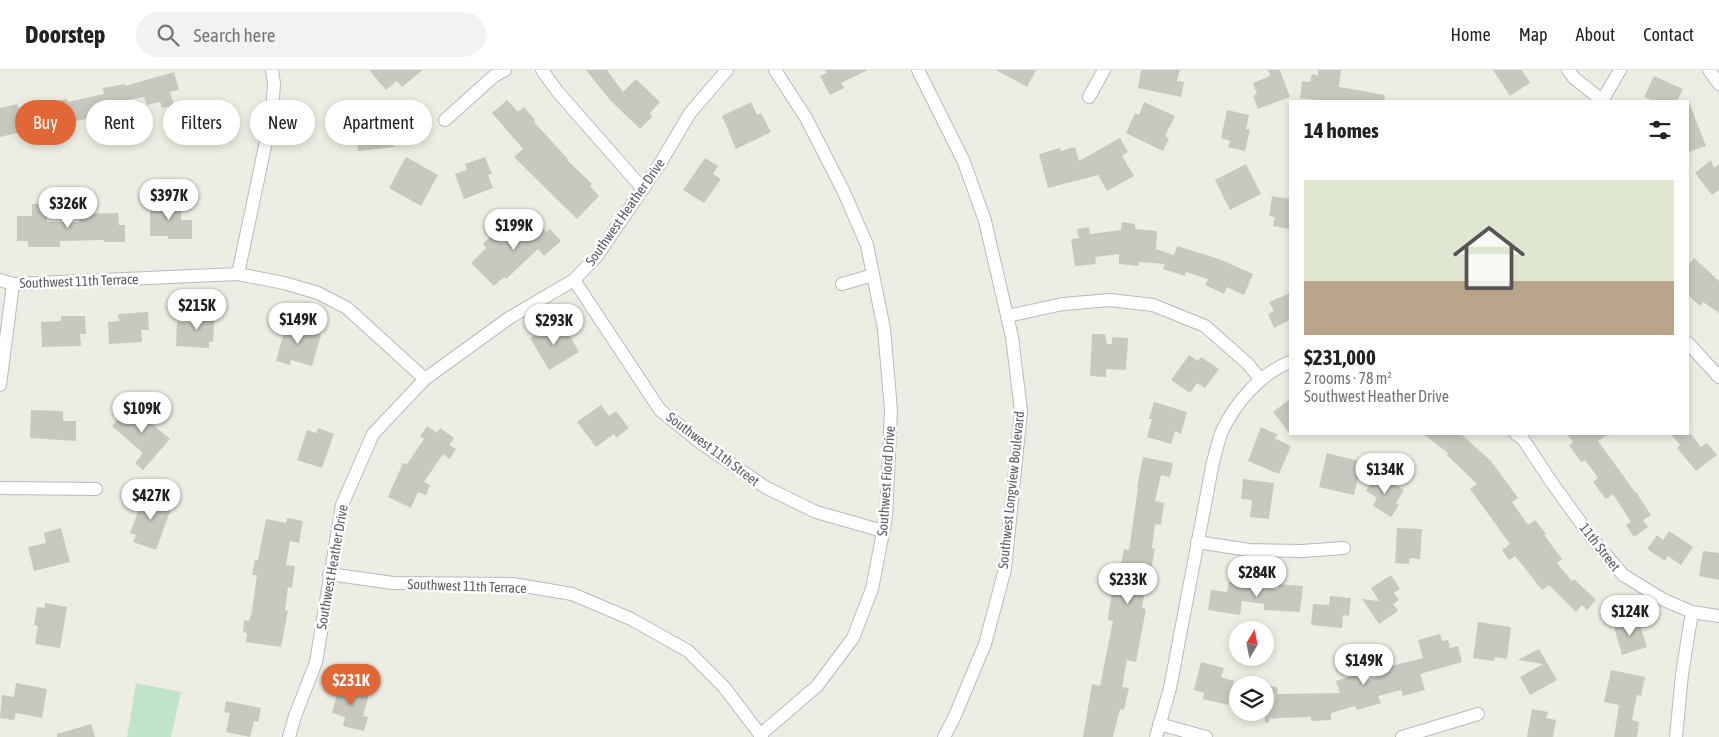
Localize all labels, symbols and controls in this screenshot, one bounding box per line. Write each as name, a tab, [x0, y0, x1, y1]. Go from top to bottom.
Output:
search box	[136, 12, 486, 57]
text: Doorstep	[25, 21, 106, 48]
icon: search	[154, 21, 182, 49]
text: Search here	[194, 24, 275, 46]
text: Home	[1451, 24, 1491, 45]
text: Map	[1519, 24, 1548, 45]
text: About	[1576, 24, 1615, 45]
text: Contact	[1643, 24, 1694, 45]
chip: Buy	[15, 100, 76, 145]
chip: Rent	[86, 100, 153, 145]
chip: Filters	[163, 100, 240, 145]
chip: New	[250, 100, 315, 145]
chip: Apartment	[325, 100, 432, 145]
icon: filters	[1646, 116, 1674, 144]
text: 14 homes	[1304, 118, 1379, 142]
street label: Southwest Heather Drive	[582, 155, 668, 269]
pin: $397K	[134, 178, 204, 221]
pin: $326K	[33, 186, 103, 229]
text: $397K	[150, 186, 188, 204]
text: $326K	[49, 194, 87, 212]
pin: $199K	[479, 208, 549, 251]
icon: home	[1444, 213, 1534, 303]
text: $199K	[495, 216, 533, 234]
street label: Southwest 11th Terrace	[19, 271, 139, 291]
pin: $215K	[162, 288, 232, 331]
text: $215K	[178, 296, 216, 314]
pin: $149K	[263, 302, 333, 345]
pin: $293K	[519, 304, 589, 346]
text: $149K	[279, 310, 317, 328]
text: $293K	[535, 311, 573, 329]
text: $231,000	[1304, 345, 1376, 369]
text: 2 rooms · 78 m²	[1304, 369, 1392, 387]
text: Southwest Heather Drive	[1304, 387, 1449, 405]
pin: $109K	[107, 392, 177, 434]
text: $109K	[123, 399, 161, 417]
street label: Southwest 11th Street	[663, 409, 763, 489]
street label: Southwest Longview Boulevard	[995, 410, 1027, 570]
street label: Southwest Fiord Drive	[874, 425, 898, 537]
pin: $134K	[1350, 452, 1420, 495]
text: $134K	[1366, 460, 1404, 478]
pin: $427K	[116, 478, 186, 521]
text: $427K	[132, 486, 170, 504]
street label: Southwest Heather Drive	[313, 503, 351, 631]
street label: 11th Street	[1576, 520, 1624, 574]
pin: $284K	[1222, 556, 1292, 598]
pin: $233K	[1093, 562, 1163, 605]
text: $284K	[1238, 563, 1276, 581]
text: $233K	[1109, 570, 1147, 588]
street label: Southwest 11th Terrace	[407, 576, 527, 596]
pin: $124K	[1595, 594, 1665, 637]
text: $124K	[1611, 602, 1649, 620]
north arrow	[1229, 621, 1274, 666]
map controls	[1229, 621, 1274, 721]
pin: $149K	[1329, 644, 1399, 686]
text: $149K	[1345, 651, 1383, 669]
pin: $231K	[316, 664, 386, 706]
text: $231K	[332, 671, 370, 689]
button: layers	[1229, 676, 1274, 721]

